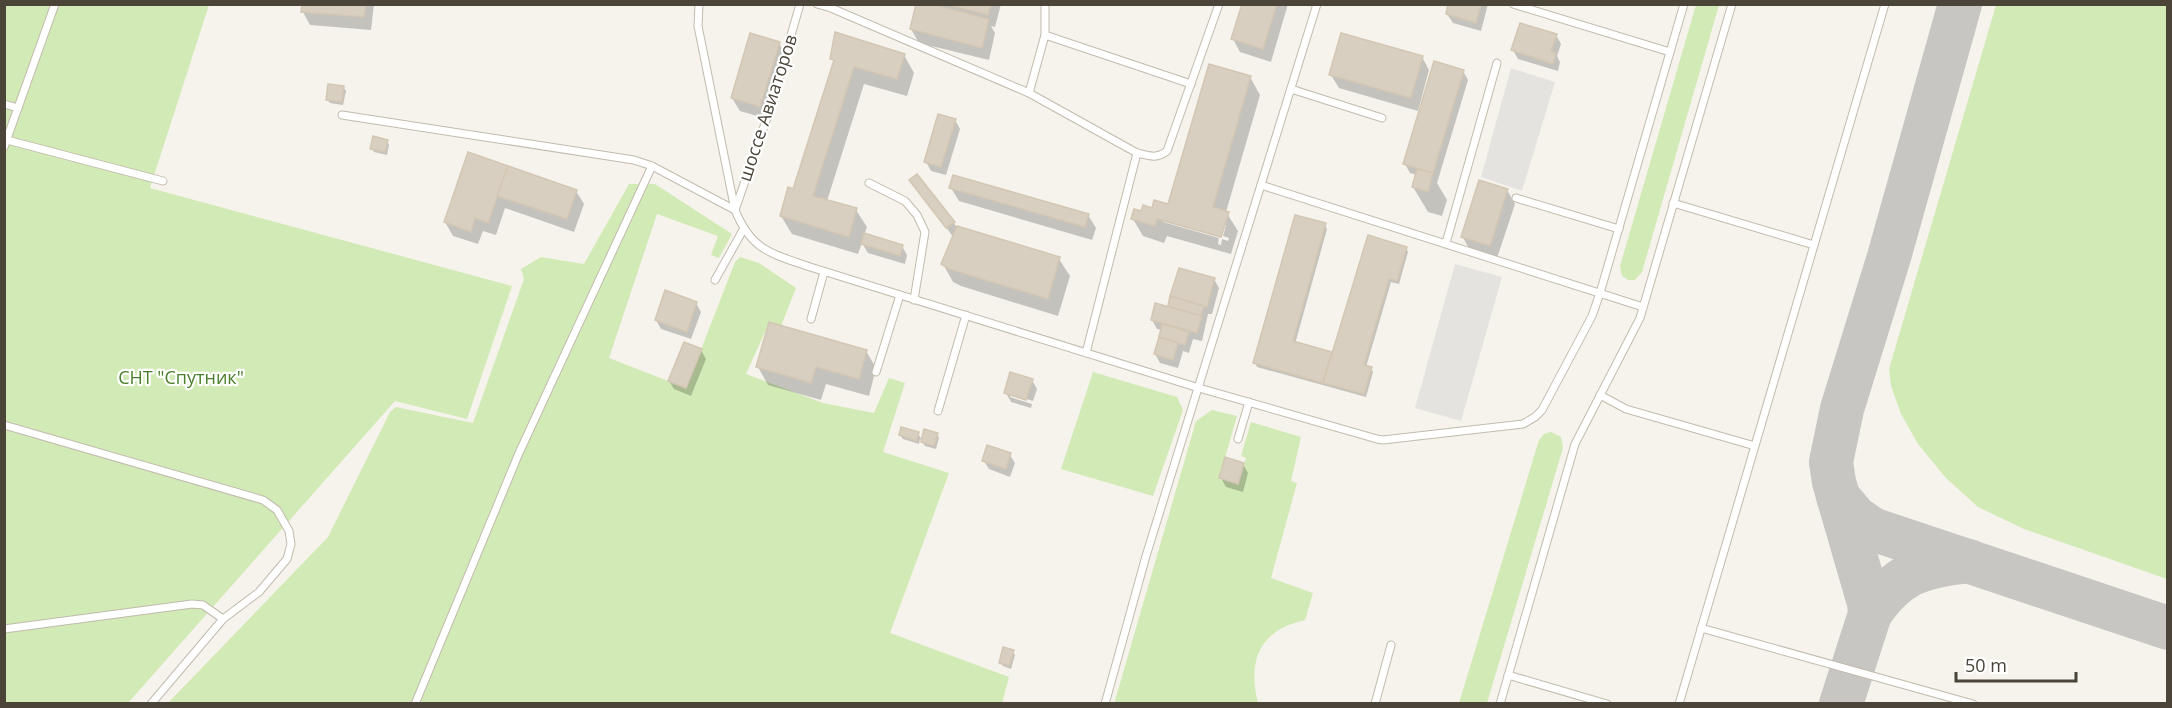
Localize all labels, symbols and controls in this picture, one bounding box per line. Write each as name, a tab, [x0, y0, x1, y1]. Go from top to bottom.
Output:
street label: шоссе Авиаторов	[732, 31, 802, 184]
park label: СНТ "Спутник"	[118, 365, 244, 389]
scale bar	[1956, 645, 2076, 683]
text: 50 m	[1965, 653, 2007, 677]

